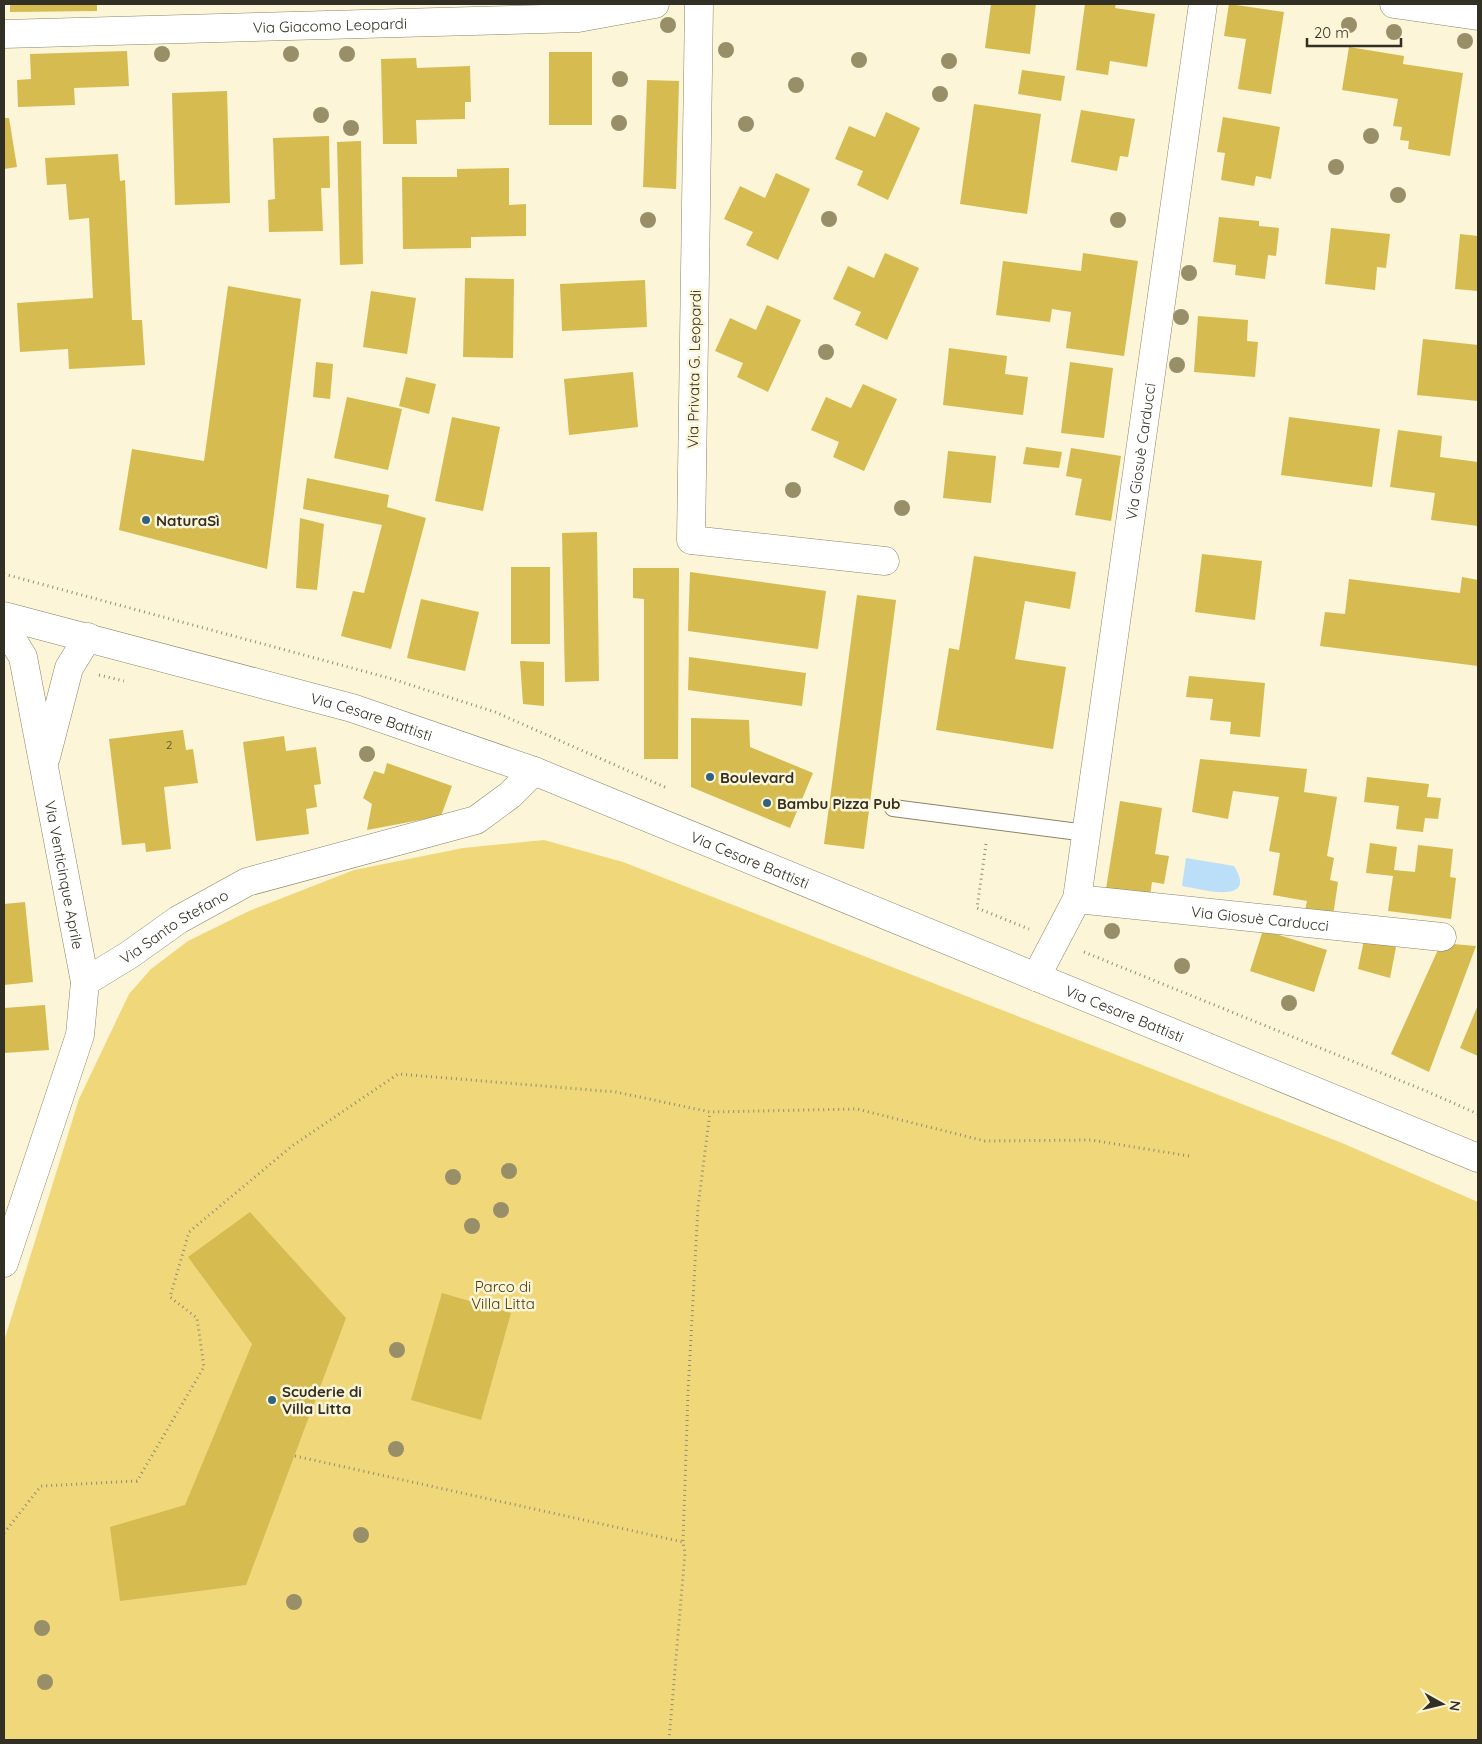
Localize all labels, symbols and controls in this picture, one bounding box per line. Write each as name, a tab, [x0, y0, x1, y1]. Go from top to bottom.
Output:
street label: Via Giacomo Leopardi	[252, 13, 407, 37]
scale bar	[1307, 15, 1401, 47]
text: 20 m	[1314, 23, 1349, 42]
street label: Via Privata G. Leopardi	[683, 290, 705, 448]
street label: Via Giosuè Carducci	[1121, 382, 1159, 521]
place label: NaturaSì	[156, 511, 220, 530]
marker: NaturaSì	[140, 514, 152, 526]
street label: Via Cesare Battisti	[309, 688, 435, 745]
house number: 2	[166, 737, 173, 752]
place label: Boulevard	[720, 768, 794, 787]
marker: Boulevard	[704, 771, 716, 783]
place label: Bambu Pizza Pub	[777, 794, 900, 813]
marker: Bambu Pizza Pub	[761, 797, 773, 809]
street label: Via Venticinque Aprile	[41, 799, 88, 951]
street label: Via Cesare Battisti	[688, 827, 812, 892]
street label: Via Santo Stefano	[116, 885, 231, 968]
street label: Via Giosuè Carducci	[1190, 901, 1330, 935]
street label: Via Cesare Battisti	[1063, 980, 1187, 1046]
park label: Parco di Villa Litta	[471, 1277, 535, 1313]
place label: Scuderie di Villa Litta	[282, 1382, 362, 1418]
marker: Scuderie di Villa Litta	[266, 1394, 278, 1406]
north arrow	[1417, 1679, 1467, 1729]
text: N	[1445, 1699, 1465, 1712]

